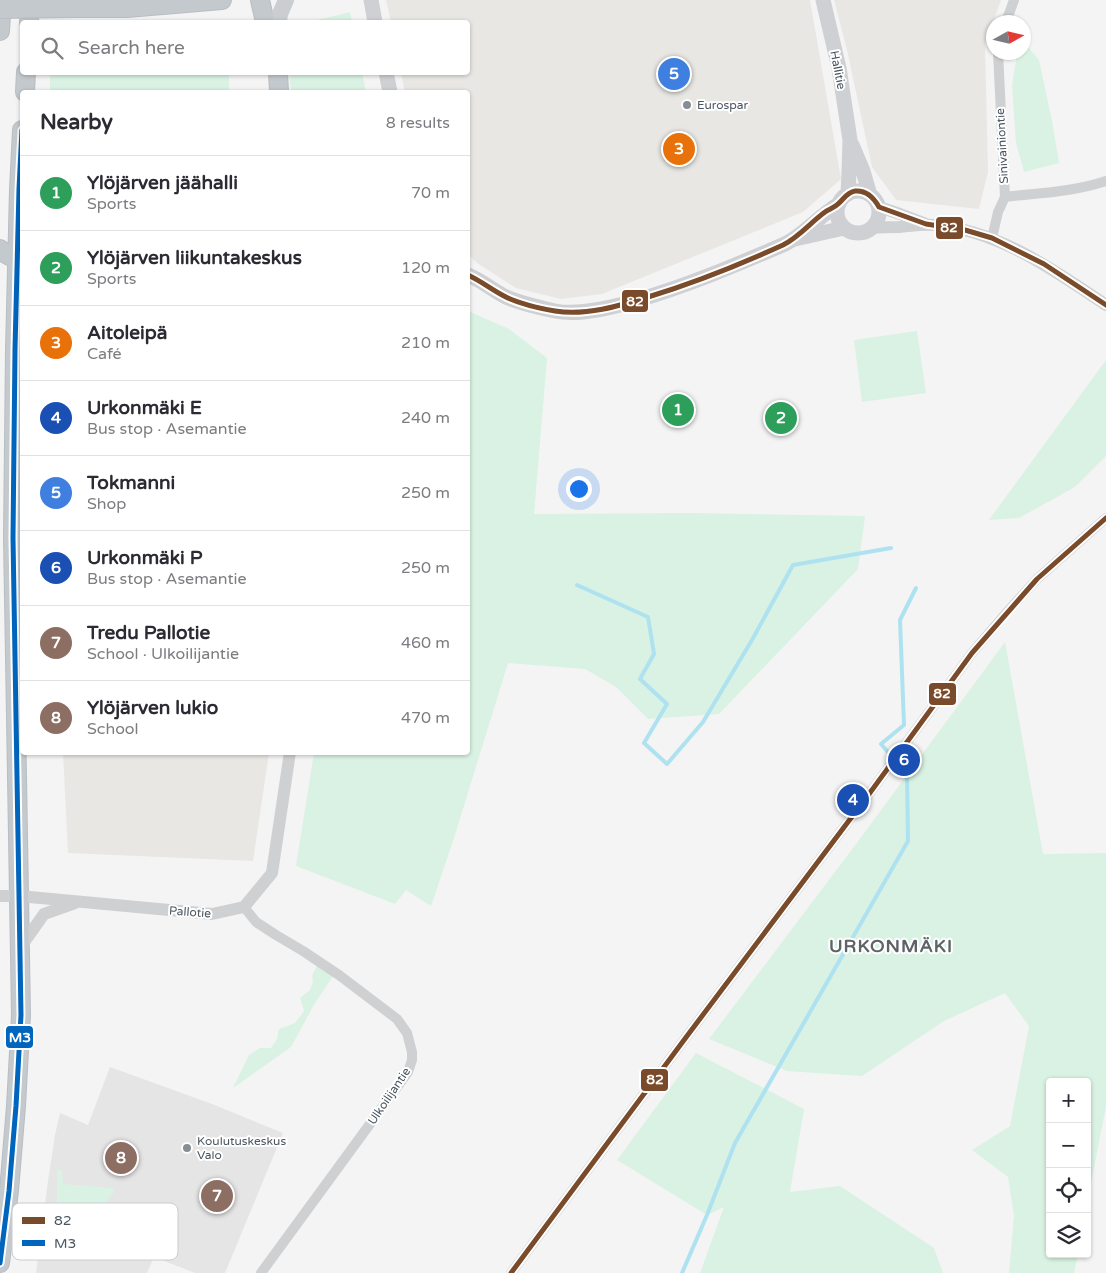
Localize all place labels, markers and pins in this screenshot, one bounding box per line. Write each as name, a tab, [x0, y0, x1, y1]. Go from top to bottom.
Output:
pin: 5	[658, 55, 690, 93]
place label: Eurospar	[697, 98, 749, 112]
marker: Eurospar	[681, 99, 693, 111]
pin: 3	[663, 130, 695, 168]
pin: 1	[662, 391, 694, 429]
pin: 2	[765, 399, 797, 437]
pin: 6	[888, 741, 920, 779]
pin: 4	[837, 781, 869, 819]
place label: Koulutuskeskus Valo	[197, 1134, 286, 1162]
pin: 8	[105, 1139, 137, 1177]
marker: Koulutuskeskus Valo	[181, 1142, 193, 1154]
pin: 7	[201, 1177, 233, 1215]

